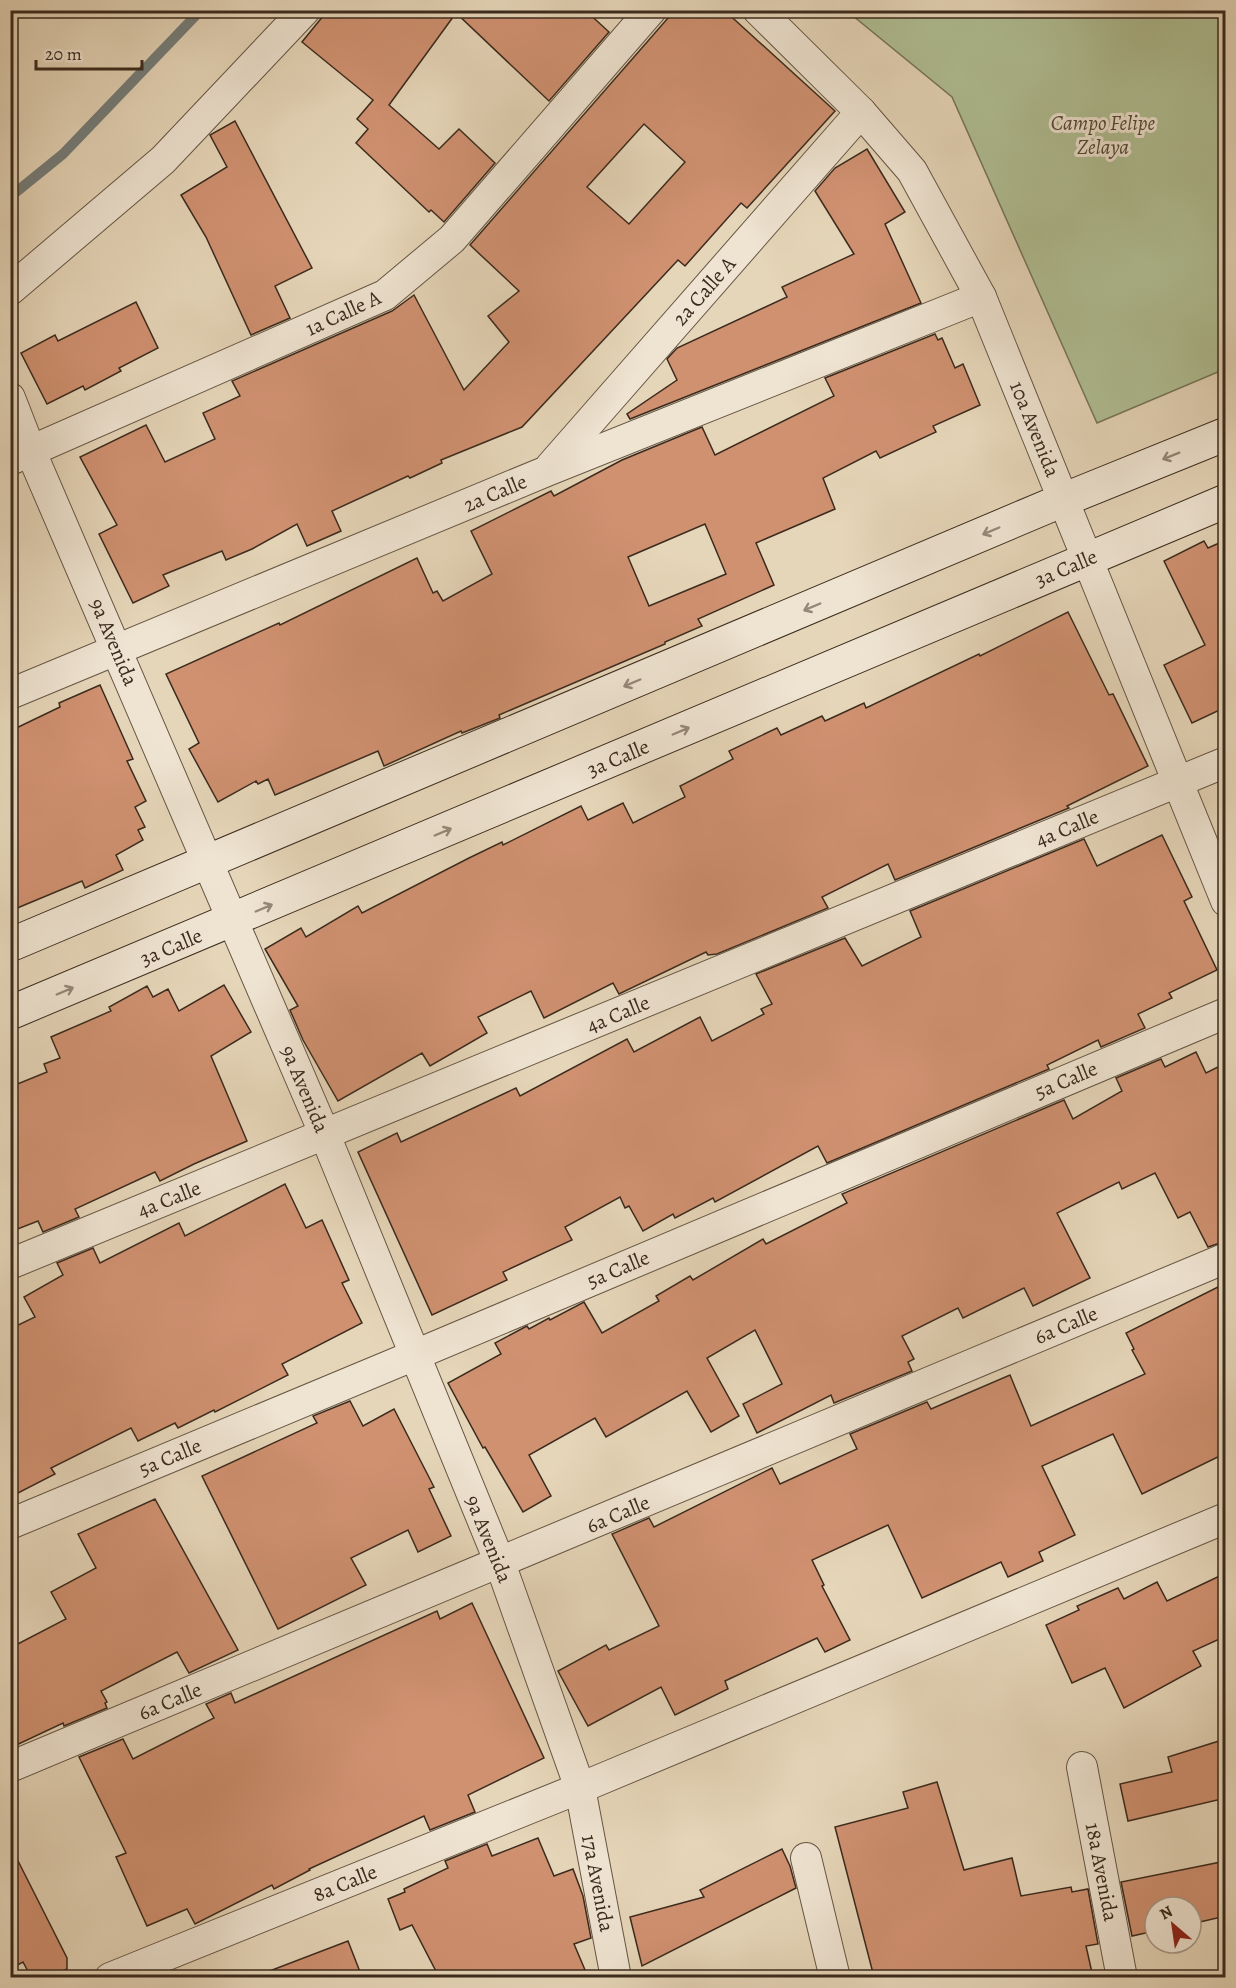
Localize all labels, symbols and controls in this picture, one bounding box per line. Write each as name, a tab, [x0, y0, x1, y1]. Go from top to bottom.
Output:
scale bar	[36, 33, 142, 71]
text: 20 m	[45, 42, 82, 66]
park label: Campo Felipe Zelaya	[1051, 109, 1156, 161]
street label: 2a Calle A	[666, 250, 742, 331]
street label: 1a Calle A	[301, 283, 386, 343]
street label: 10a Avenida	[1003, 377, 1067, 481]
one-way arrow	[1163, 451, 1181, 462]
street label: 2a Calle	[459, 467, 531, 519]
one-way arrow	[983, 526, 1001, 537]
street label: 3a Calle	[1030, 542, 1102, 594]
street label: 9a Avenida	[83, 594, 145, 690]
one-way arrow	[803, 602, 822, 613]
one-way arrow	[624, 678, 642, 689]
one-way arrow	[671, 725, 690, 736]
street label: 3a Calle	[582, 732, 654, 784]
street label: 4a Calle	[1031, 802, 1103, 854]
one-way arrow	[434, 826, 452, 837]
one-way arrow	[254, 902, 273, 913]
street label: 3a Calle	[135, 921, 207, 973]
one-way arrow	[55, 985, 73, 996]
street label: 4a Calle	[582, 988, 654, 1040]
street label: 9a Avenida	[274, 1041, 336, 1137]
street label: 5a Calle	[1030, 1054, 1102, 1106]
street label: 4a Calle	[133, 1174, 205, 1224]
street label: 5a Calle	[582, 1243, 654, 1295]
street label: 6a Calle	[1030, 1299, 1102, 1351]
street label: 5a Calle	[134, 1431, 206, 1483]
street label: 6a Calle	[582, 1488, 654, 1540]
street label: 9a Avenida	[459, 1491, 519, 1587]
street label: 6a Calle	[134, 1675, 206, 1727]
street label: 18a Avenida	[1079, 1820, 1125, 1924]
street label: 17a Avenida	[575, 1832, 621, 1934]
street label: 8a Calle	[309, 1858, 381, 1908]
north arrow	[1143, 1895, 1203, 1955]
text: N	[1156, 1900, 1177, 1925]

